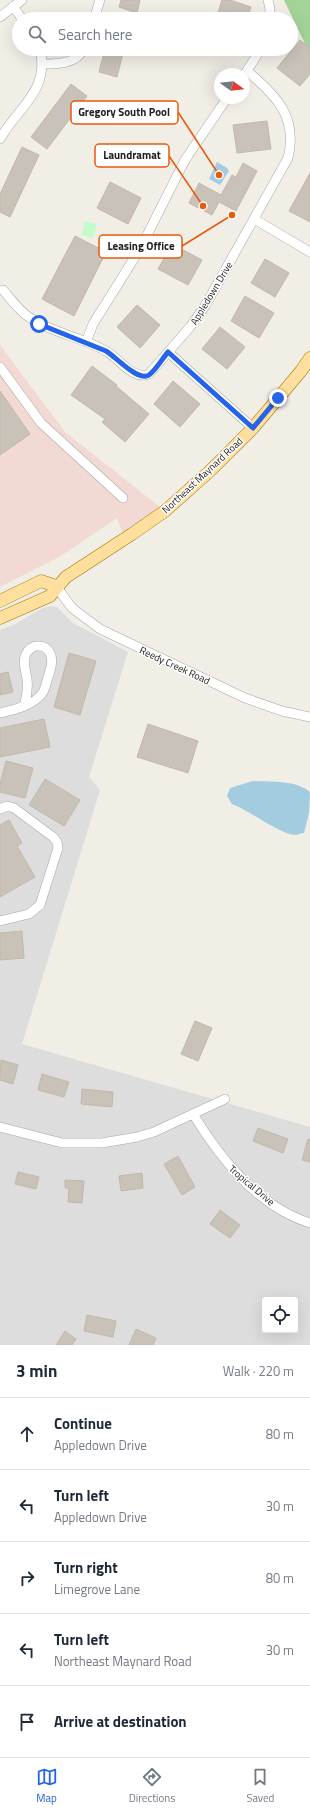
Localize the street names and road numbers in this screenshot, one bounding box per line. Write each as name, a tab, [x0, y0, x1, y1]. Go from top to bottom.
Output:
street label: Appledown Drive	[187, 259, 236, 328]
street label: Northeast Maynard Road	[159, 434, 246, 517]
street label: Reedy Creek Road	[137, 643, 212, 688]
street label: Tropical Drive	[225, 1162, 278, 1209]

